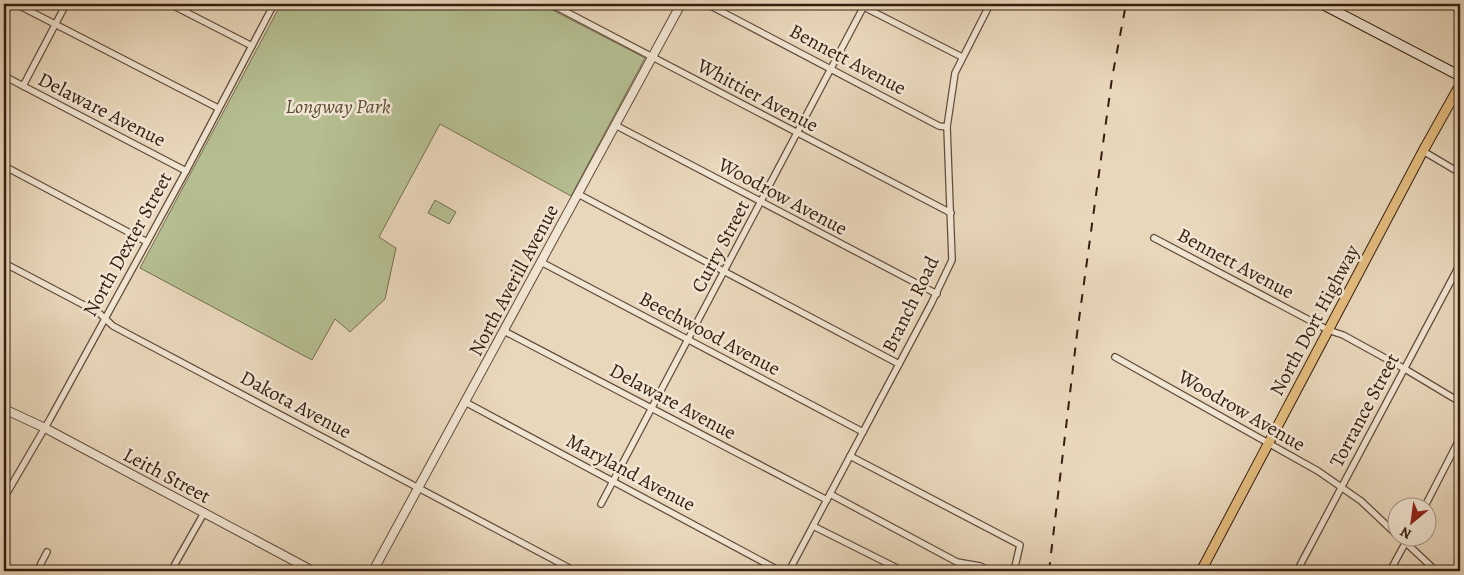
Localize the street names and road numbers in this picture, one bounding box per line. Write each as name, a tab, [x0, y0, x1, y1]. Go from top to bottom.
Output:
street label: Bennett Avenue	[785, 17, 911, 101]
street label: Whittier Avenue	[691, 52, 823, 139]
street label: Delaware Avenue	[33, 66, 170, 153]
street label: Woodrow Avenue	[713, 151, 852, 242]
street label: North Dexter Street	[77, 167, 179, 321]
street label: Curry Street	[685, 195, 756, 297]
street label: North Averill Avenue	[462, 200, 565, 361]
street label: Bennett Avenue	[1173, 221, 1299, 305]
street label: North Dort Highway	[1263, 239, 1366, 401]
street label: Branch Road	[875, 251, 946, 357]
street label: Beechwood Avenue	[634, 285, 785, 382]
street label: Torrance Street	[1323, 348, 1406, 472]
street label: Delaware Avenue	[605, 357, 741, 446]
street label: Woodrow Avenue	[1172, 363, 1310, 458]
street label: Dakota Avenue	[235, 364, 356, 445]
street label: Maryland Avenue	[562, 427, 700, 518]
street label: Leith Street	[118, 441, 215, 510]

